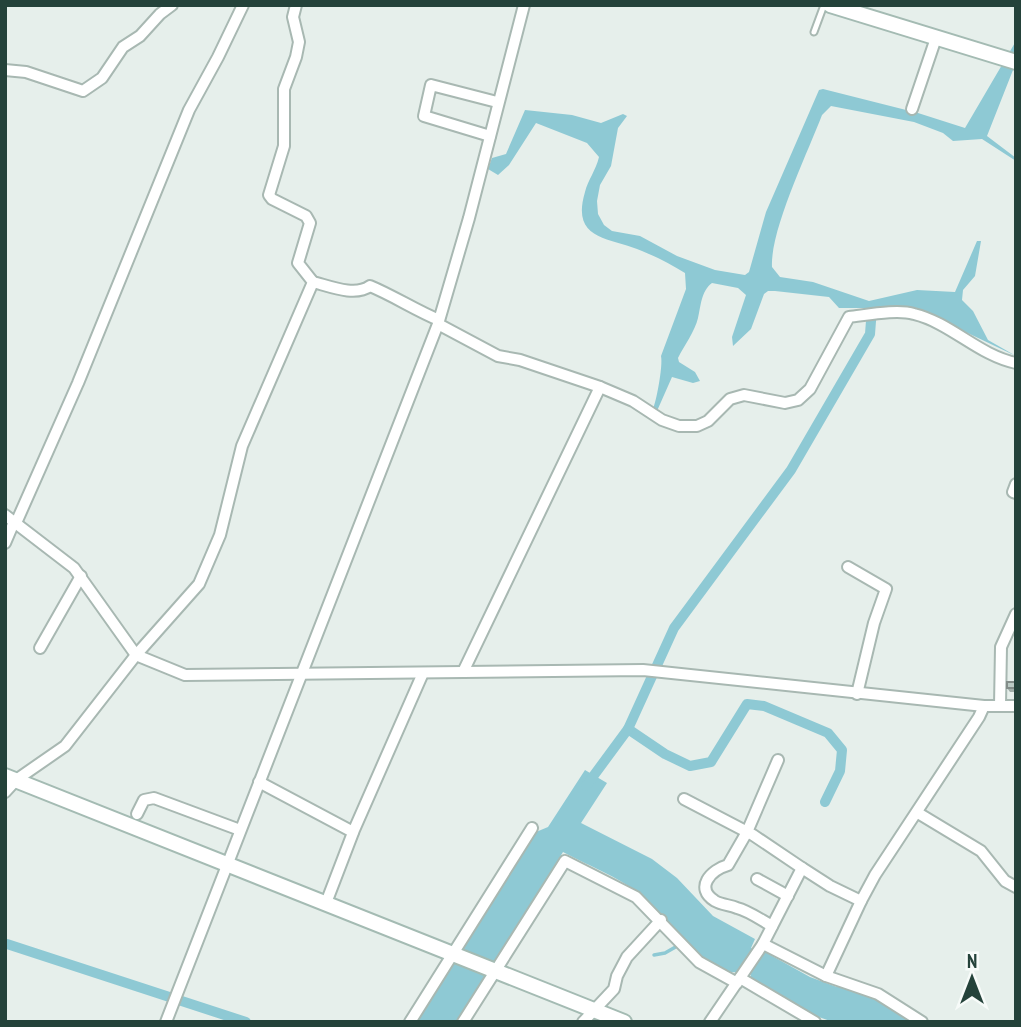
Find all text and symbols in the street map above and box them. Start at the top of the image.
north arrow [937,943,1007,1013]
text: N [967,949,977,973]

